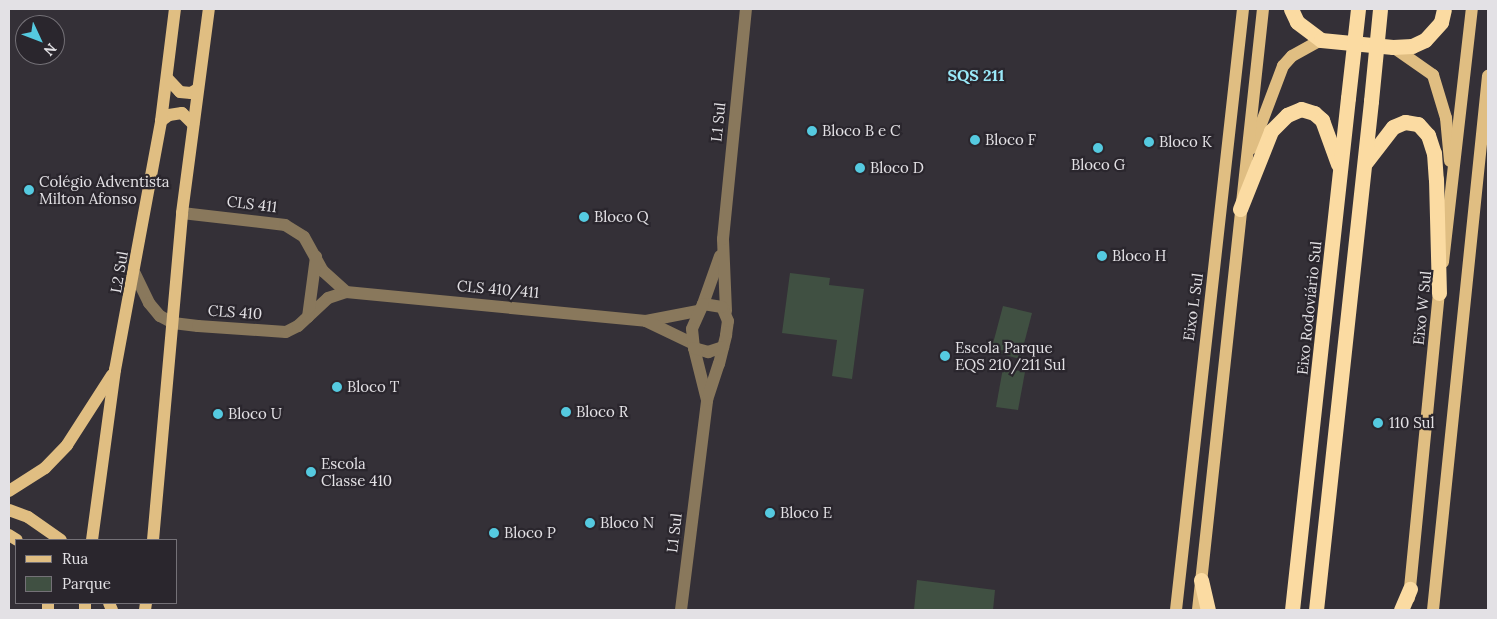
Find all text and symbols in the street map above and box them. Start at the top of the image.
north arrow [15,15,65,65]
text: N [40,39,61,60]
district label: SQS 211 [947,65,1005,85]
street label: L1 Sul [707,101,729,143]
place label: Bloco B e C [822,122,901,140]
marker: Bloco B e C [806,125,818,137]
place label: Bloco F [985,131,1036,149]
place label: Bloco K [1159,133,1212,151]
marker: Bloco F [969,134,981,146]
marker: Bloco K [1143,136,1155,148]
marker: Bloco G [1092,142,1104,154]
place label: Bloco G [1071,156,1125,174]
place label: Bloco D [870,159,924,177]
marker: Bloco D [854,162,866,174]
place label: Colégio Adventista Milton Afonso [39,172,169,207]
marker: Colégio Adventista Milton Afonso [23,184,35,196]
street label: CLS 411 [226,192,278,216]
place label: Bloco Q [594,208,649,226]
marker: Bloco Q [578,211,590,223]
street label: Eixo Rodoviário Sul [1293,240,1325,376]
place label: Bloco H [1112,247,1166,265]
street label: L2 Sul [106,250,132,294]
marker: Bloco H [1096,250,1108,262]
street label: Eixo W Sul [1409,270,1435,346]
street label: Eixo L Sul [1179,272,1207,342]
street label: CLS 410/411 [456,276,540,302]
street label: CLS 410 [207,301,263,323]
place label: Escola Parque EQS 210/211 Sul [955,338,1066,373]
marker: Escola Parque EQS 210/211 Sul [939,350,951,362]
place label: Bloco T [347,378,399,396]
marker: Bloco T [331,381,343,393]
place label: Bloco R [576,403,628,421]
place label: Bloco U [228,405,282,423]
marker: Bloco R [560,406,572,418]
marker: Bloco U [212,408,224,420]
place label: 110 Sul [1389,414,1435,432]
marker: 110 Sul [1371,416,1385,430]
place label: Escola Classe 410 [321,454,392,489]
marker: Escola Classe 410 [305,466,317,478]
place label: Bloco E [780,504,832,522]
marker: Bloco E [764,507,776,519]
street label: L1 Sul [663,512,685,554]
place label: Bloco N [600,514,654,532]
marker: Bloco N [584,517,596,529]
place label: Bloco P [504,524,556,542]
marker: Bloco P [488,527,500,539]
legend [15,539,178,604]
text: Rua [62,549,88,568]
text: Parque [62,574,111,593]

